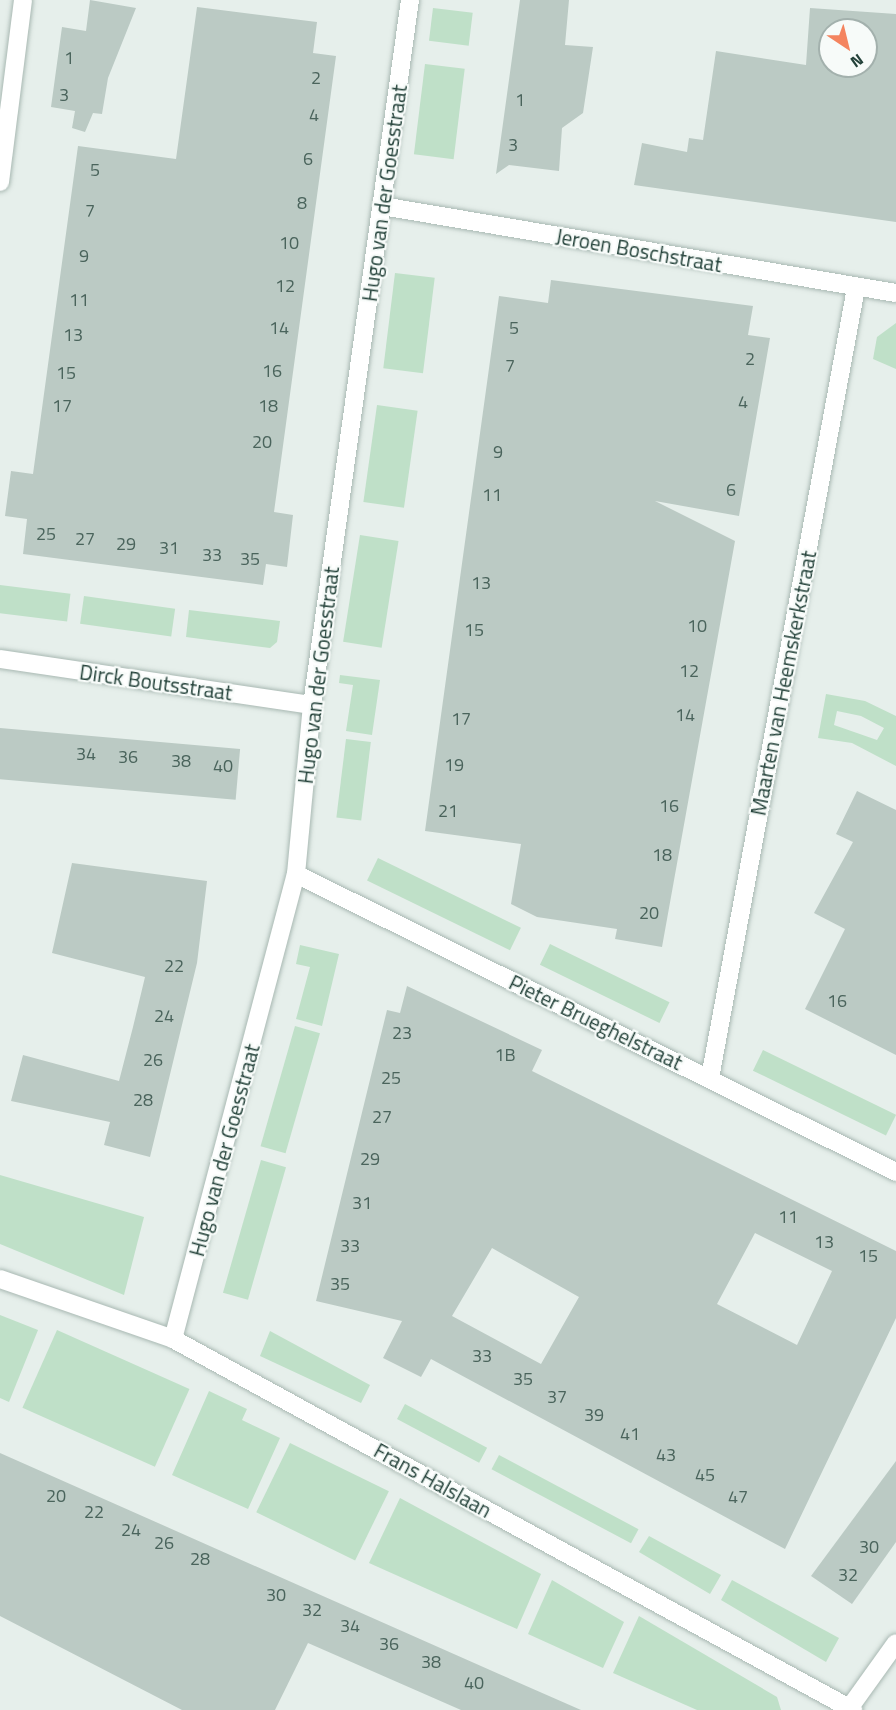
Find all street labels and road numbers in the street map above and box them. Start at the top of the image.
street label: Hugo van der Goesstraat [356,83,412,303]
street label: Jeroen Boschstraat [554,223,724,277]
street label: Maarten van Heemskerkstraat [745,548,821,818]
street label: Hugo van der Goesstraat [292,565,344,785]
street label: Dirck Boutsstraat [78,659,234,705]
street label: Pieter Brueghelstraat [505,969,687,1075]
street label: Hugo van der Goesstraat [183,1041,265,1259]
street label: Frans Halslaan [370,1437,496,1523]

